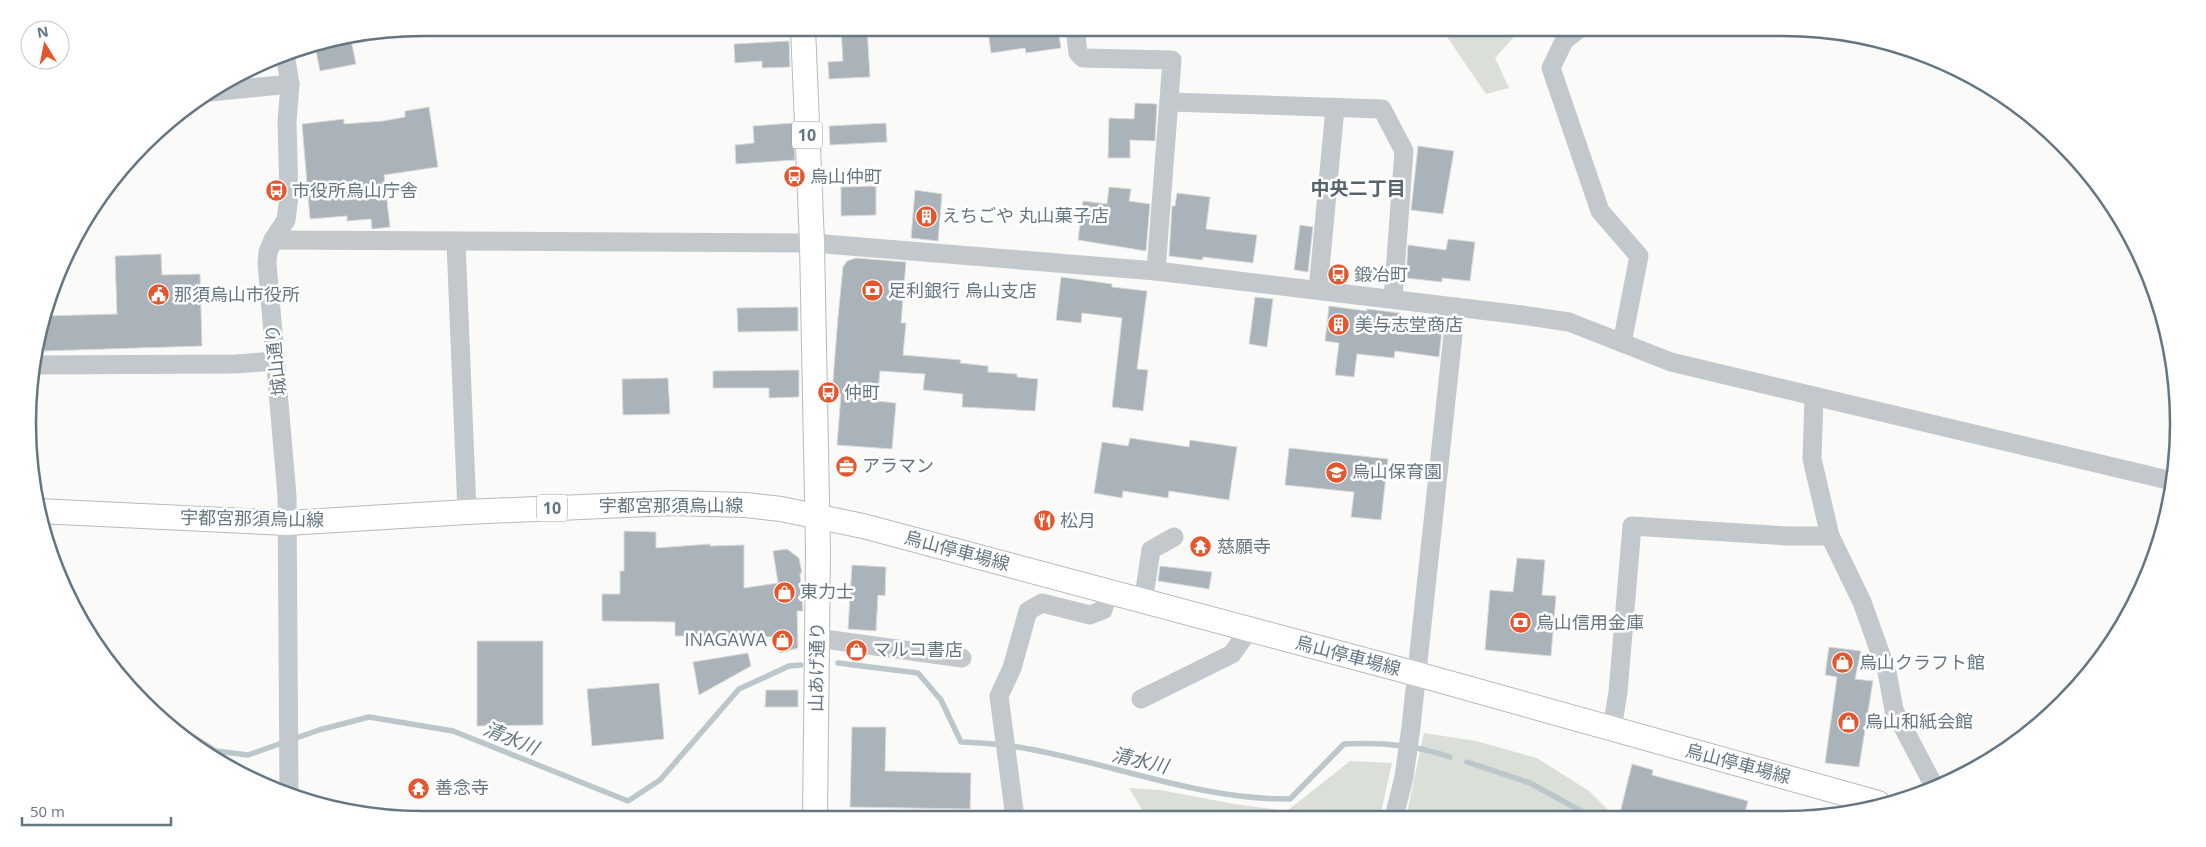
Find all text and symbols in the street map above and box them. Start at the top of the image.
north arrow [20,20,70,70]
text: N [35,21,50,42]
road number: 10 [792,122,822,148]
place label: 烏山仲町 [810,164,882,188]
bus stop icon: 烏山仲町 [782,165,806,189]
district label: 中央二丁目 [1310,175,1406,201]
place label: 市役所烏山庁舎 [292,178,418,202]
bus stop icon: 市役所烏山庁舎 [264,179,288,203]
place label: えちごや 丸山菓子店 [942,203,1109,227]
building icon: えちごや 丸山菓子店 [914,204,938,228]
place label: 鍛冶町 [1354,262,1408,286]
bus stop icon: 鍛冶町 [1326,263,1350,287]
place label: 足利銀行 烏山支店 [888,278,1037,302]
bank icon: 足利銀行 烏山支店 [860,279,884,303]
place label: 那須烏山市役所 [174,282,300,306]
public building icon: 那須烏山市役所 [146,283,170,307]
place label: 美与志堂商店 [1355,312,1463,336]
building icon: 美与志堂商店 [1327,313,1351,337]
street label: 城山通り [259,323,291,397]
place label: 仲町 [844,380,880,404]
bus stop icon: 仲町 [816,381,840,405]
place label: アラマン [862,453,934,477]
office icon: アラマン [834,454,858,478]
place label: 烏山保育園 [1352,459,1442,483]
school or university icon: 烏山保育園 [1324,460,1348,484]
street label: 宇都宮那須烏山線 [599,493,743,517]
road number: 10 [537,494,567,522]
street label: 宇都宮那須烏山線 [180,505,324,531]
place label: 松月 [1060,508,1096,532]
restaurant icon: 松月 [1032,509,1056,533]
street label: 烏山停車場線 [902,524,1013,576]
place label: 慈願寺 [1217,534,1271,558]
temple icon: 慈願寺 [1189,535,1213,559]
place label: 東力士 [800,579,854,603]
shop icon: 東力士 [772,580,796,604]
place label: 烏山信用金庫 [1536,610,1644,634]
bank icon: 烏山信用金庫 [1508,611,1532,635]
street label: 山あげ通り [803,622,829,712]
place label: INAGAWA [685,627,768,651]
shop icon: INAGAWA [771,628,795,652]
street label: 烏山停車場線 [1293,629,1404,681]
place label: マルコ書店 [873,637,963,661]
shop icon: マルコ書店 [845,638,869,662]
place label: 烏山クラフト館 [1859,650,1985,674]
shop icon: 烏山クラフト館 [1831,651,1855,675]
place label: 烏山和紙会館 [1865,709,1973,733]
shop icon: 烏山和紙会館 [1837,710,1861,734]
water label: 清水川 [480,715,544,761]
street label: 烏山停車場線 [1683,737,1794,789]
water label: 清水川 [1109,741,1173,780]
place label: 善念寺 [435,775,489,799]
temple icon: 善念寺 [407,776,431,800]
scale bar [22,794,171,826]
text: 50 m [30,801,65,821]

